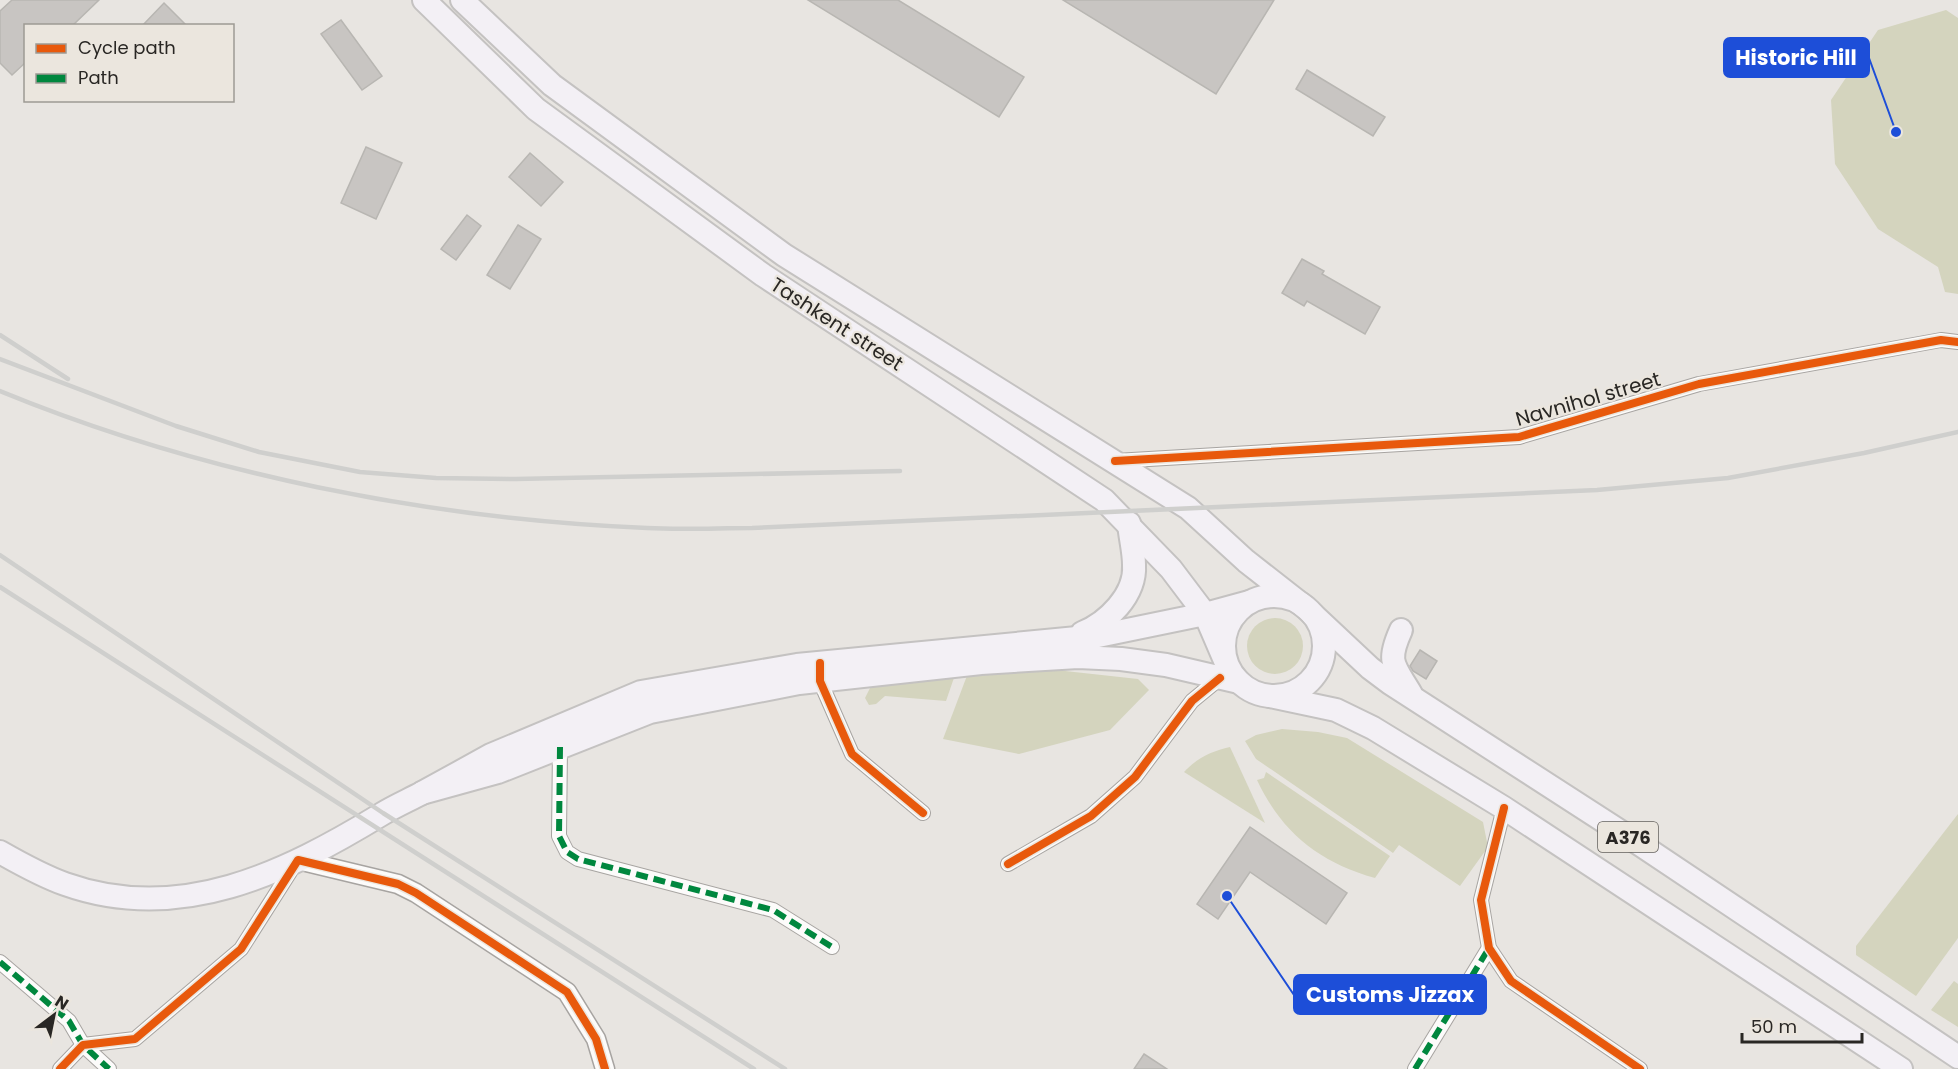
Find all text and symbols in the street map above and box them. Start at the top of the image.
legend [24,24,234,102]
text: Cycle path [78,35,176,60]
callout: Historic Hill [1724,38,1869,77]
text: Historic Hill [1735,43,1857,72]
text: Path [78,65,119,90]
street label: Tashkent street [765,271,909,377]
street label: Navnihol street [1512,365,1664,433]
road number: A376 [1598,822,1658,852]
callout: Customs Jizzax [1294,975,1486,1014]
text: Customs Jizzax [1306,980,1475,1009]
north arrow [24,985,84,1045]
text: N [50,990,73,1016]
scale bar [1742,1006,1862,1044]
text: 50 m [1751,1014,1797,1039]

